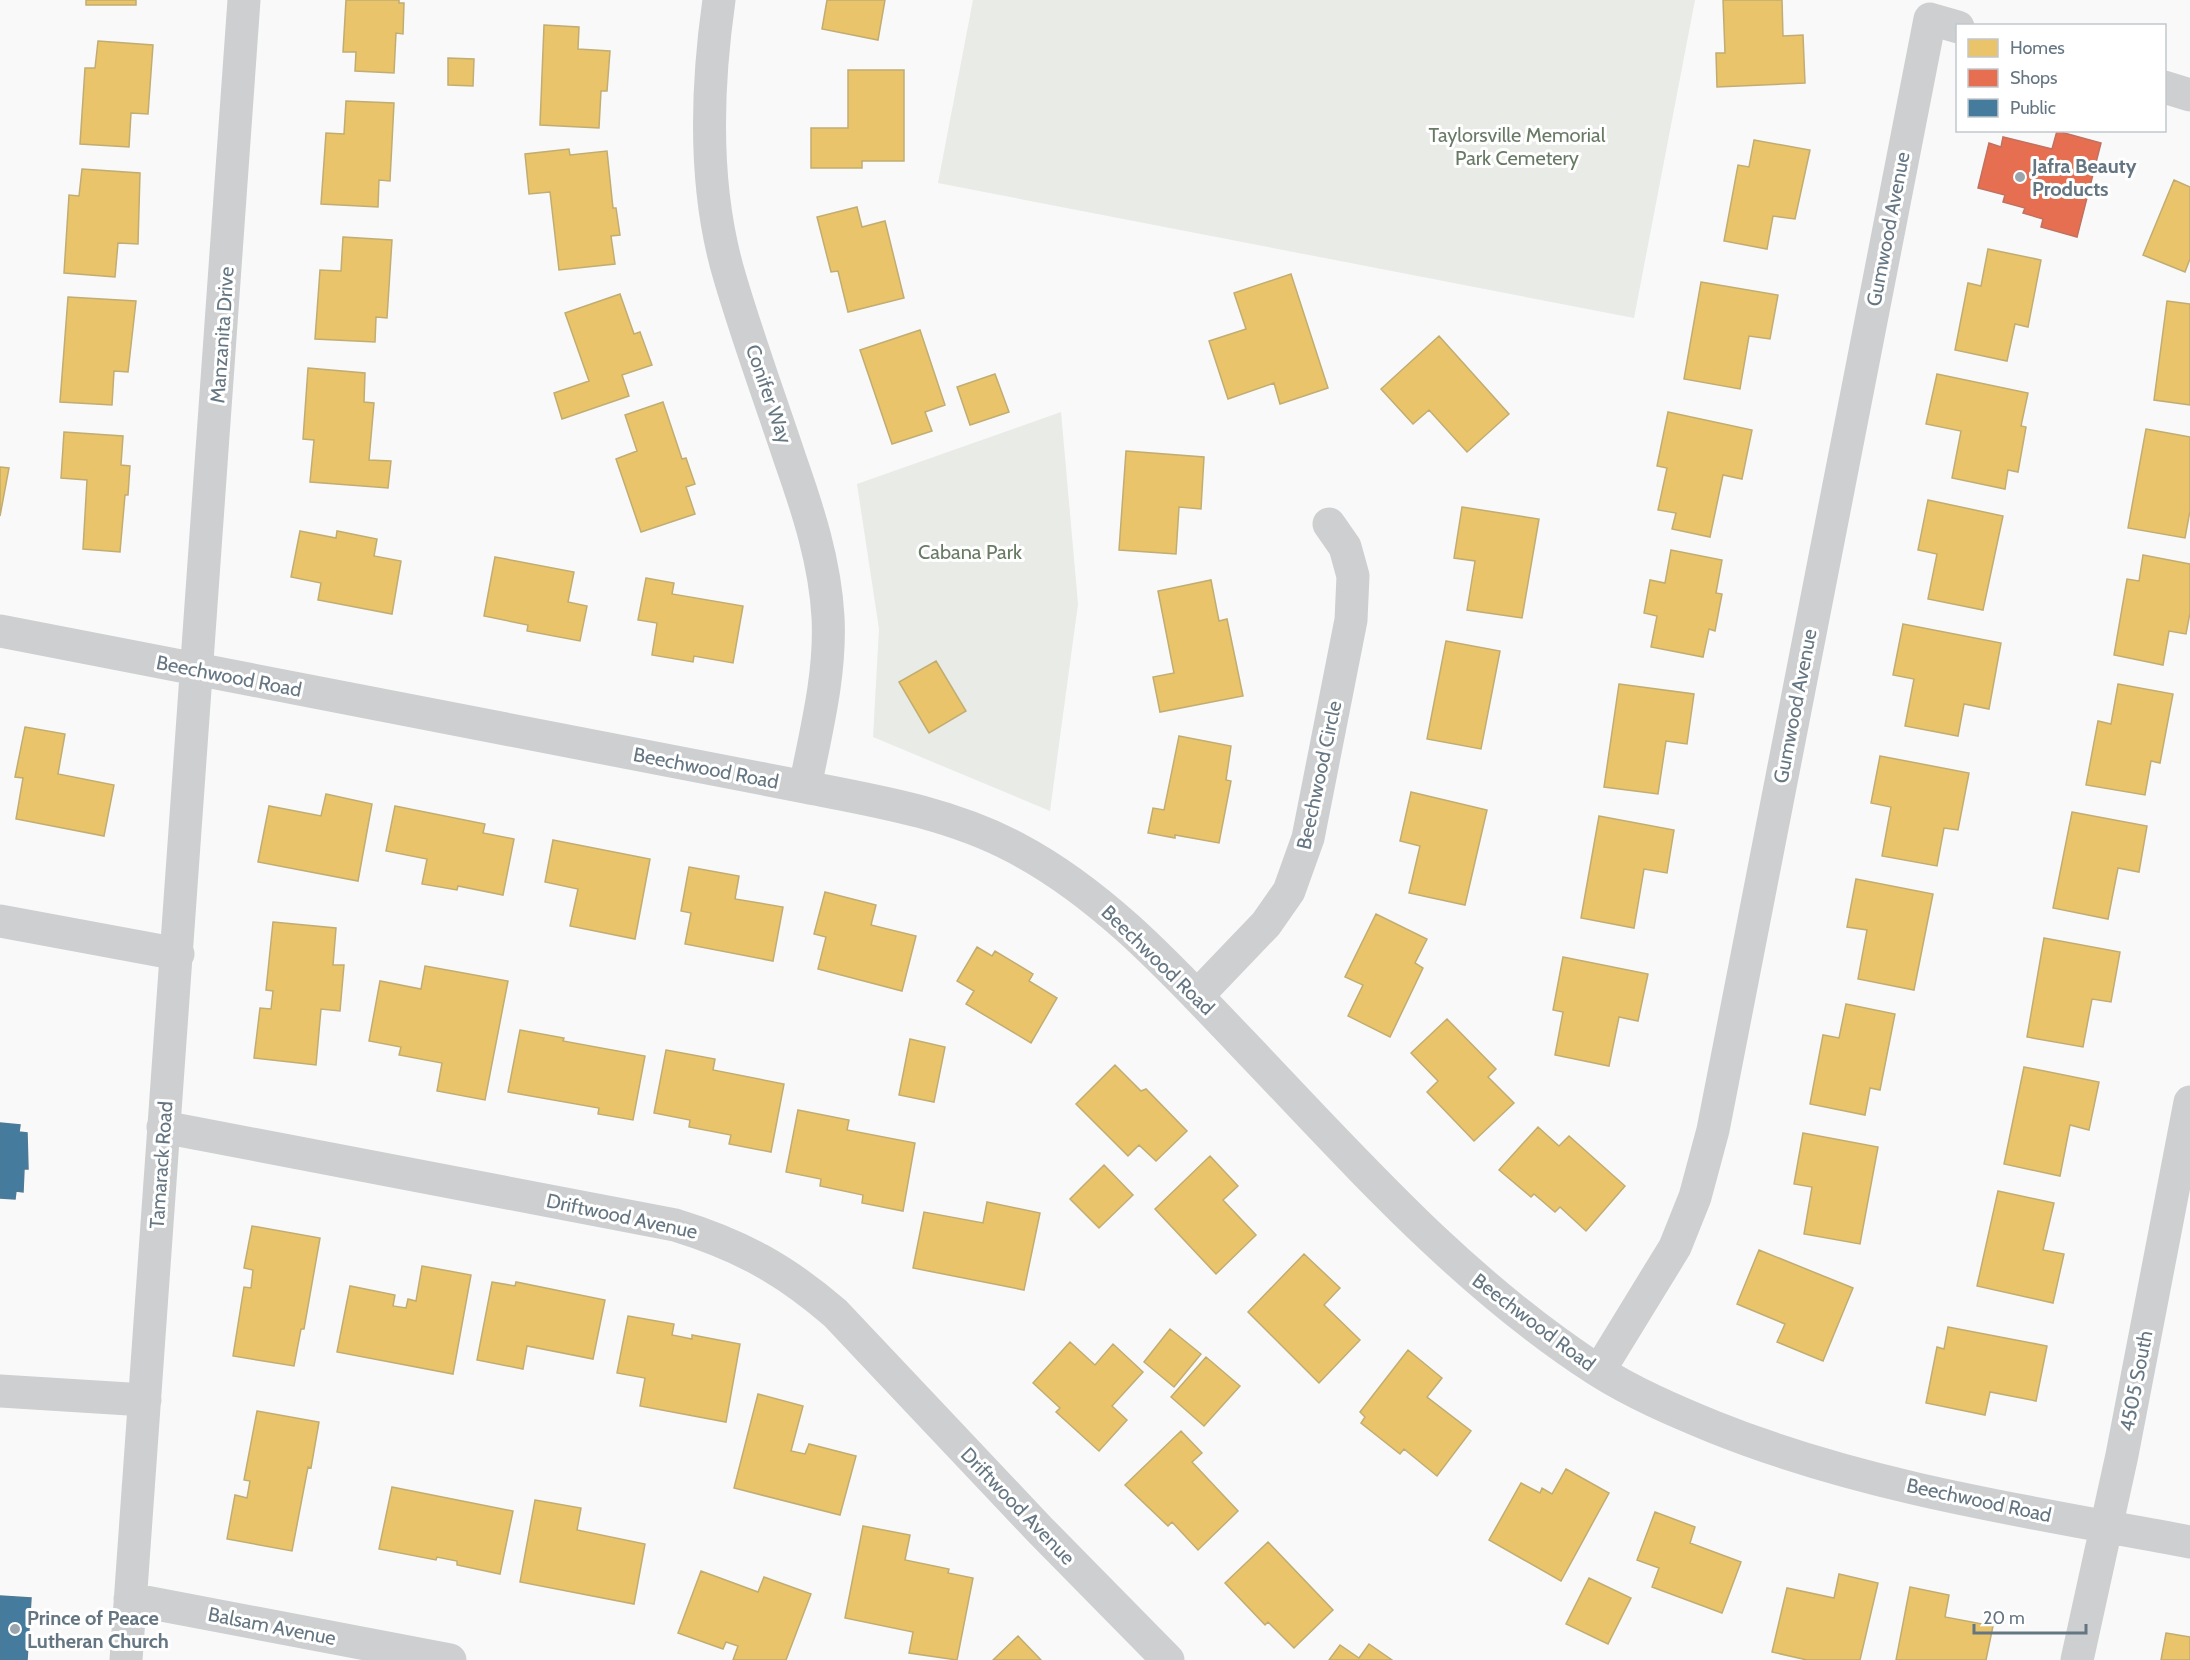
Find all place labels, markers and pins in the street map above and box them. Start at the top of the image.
place label: Jafra Beauty Products [2031,154,2137,201]
marker: Jafra Beauty Products [2013,170,2027,184]
place label: Prince of Peace Lutheran Church [27,1606,169,1653]
marker: Prince of Peace Lutheran Church [8,1622,22,1636]

